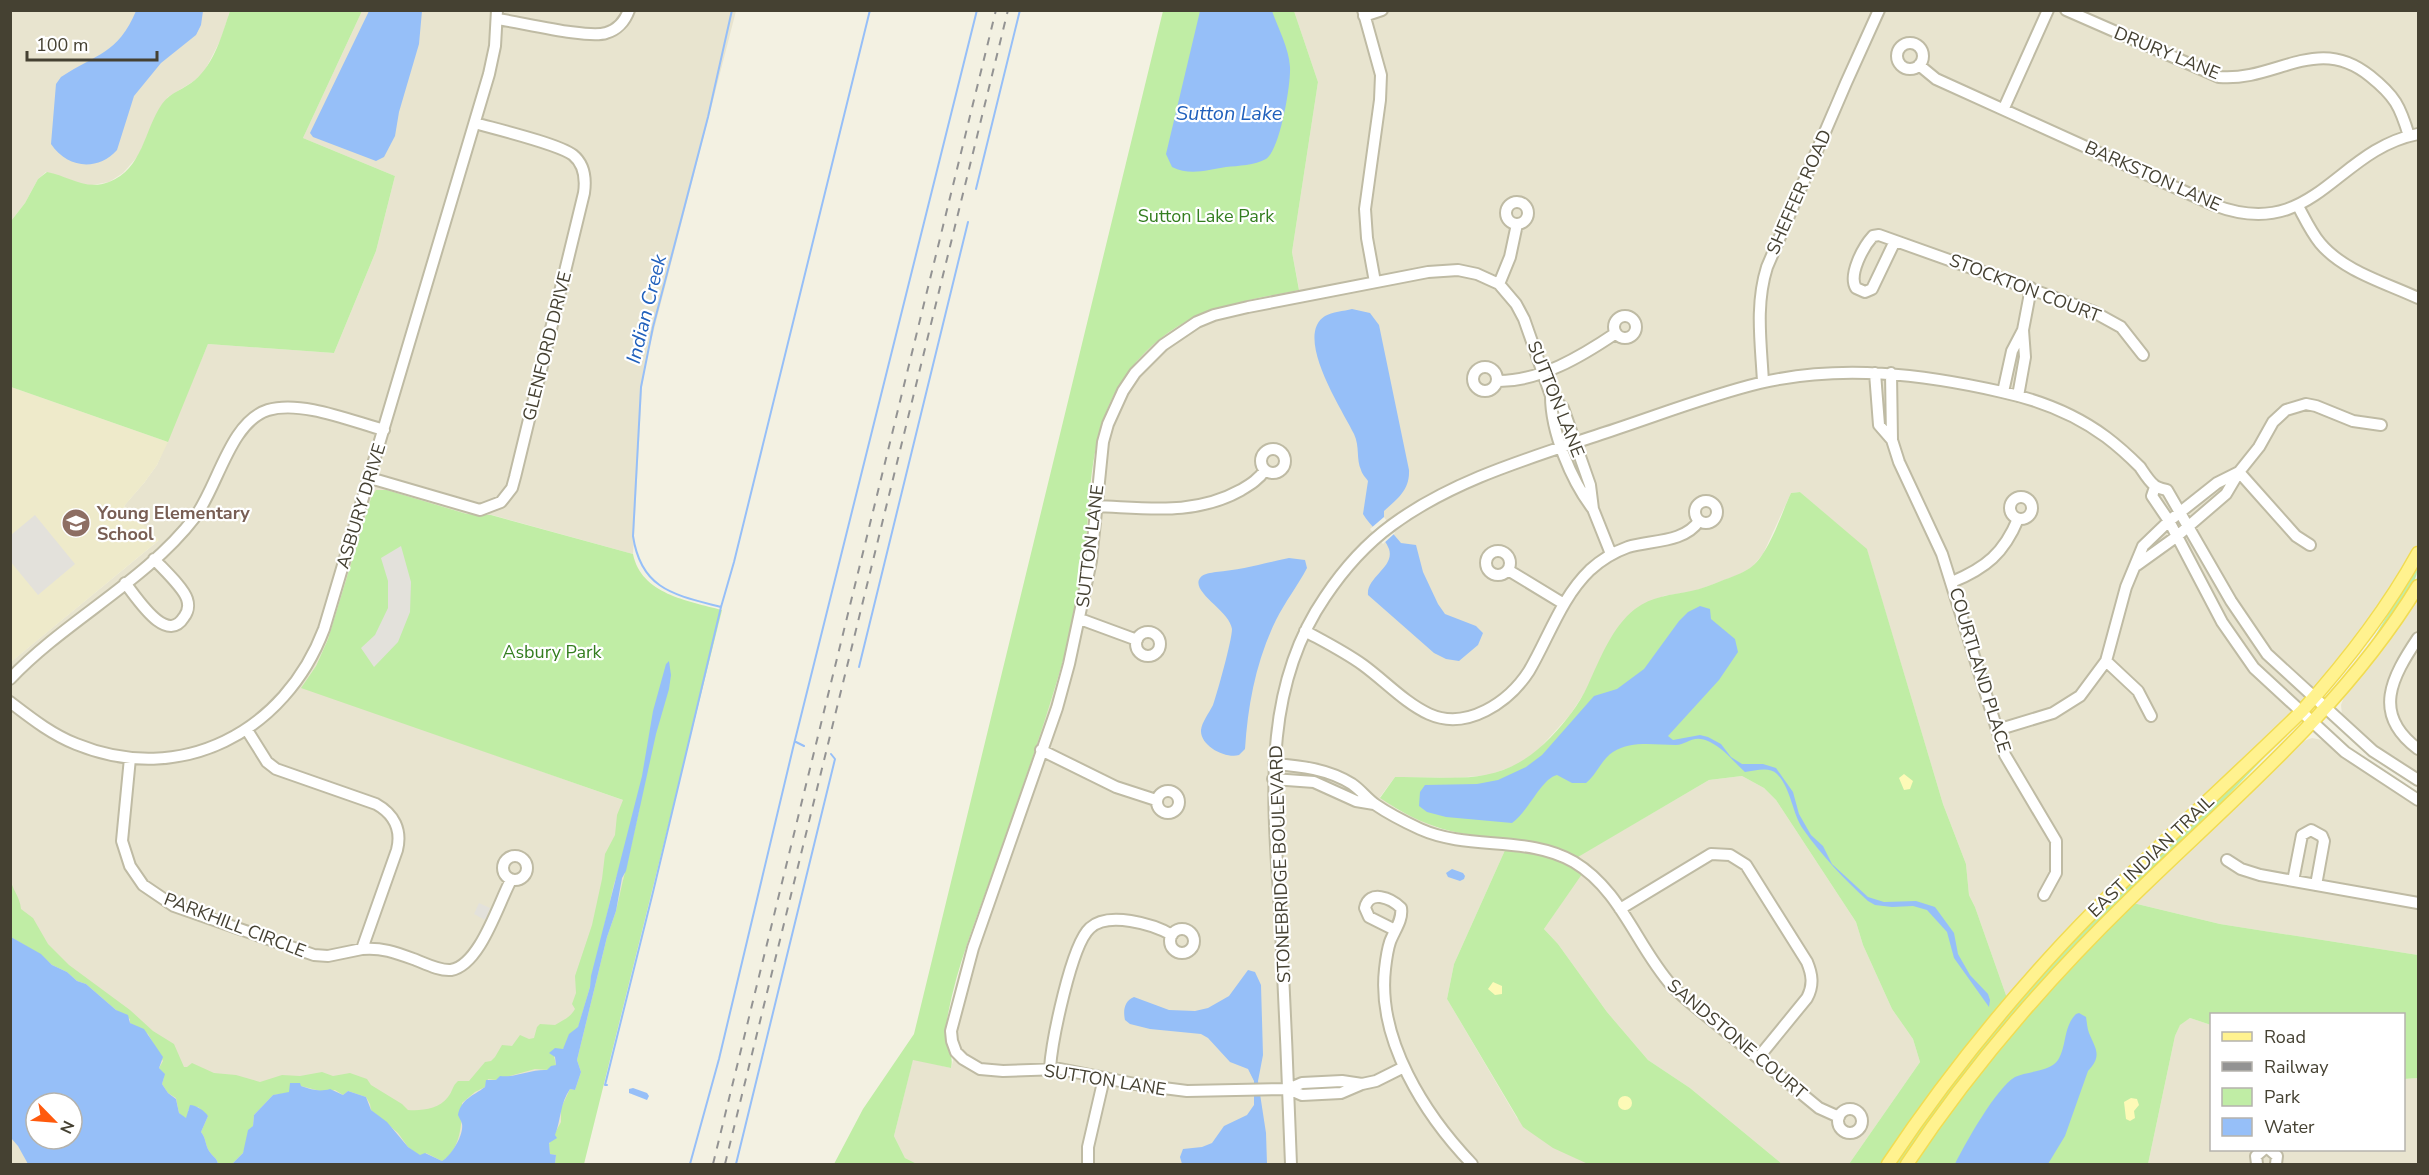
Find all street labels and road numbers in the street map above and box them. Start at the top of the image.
street label: DRURY LANE [2111,21,2223,85]
street label: SHEFFER ROAD [1761,126,1837,258]
street label: BARKSTON LANE [2081,135,2225,217]
street label: STOCKTON COURT [1946,248,2104,328]
street label: GLENFORD DRIVE [517,269,577,423]
street label: SUTTON LANE [1522,337,1590,461]
street label: ASBURY DRIVE [331,441,391,571]
street label: SUTTON LANE [1071,483,1109,609]
street label: COURTLAND PLACE [1943,585,2017,755]
street label: STONEBRIDGE BOULEVARD [1264,745,1296,983]
street label: EAST INDIAN TRAIL [2083,789,2219,923]
street label: PARKHILL CIRCLE [161,887,309,963]
street label: SANDSTONE COURT [1662,974,1812,1105]
street label: SUTTON LANE [1042,1058,1168,1102]

